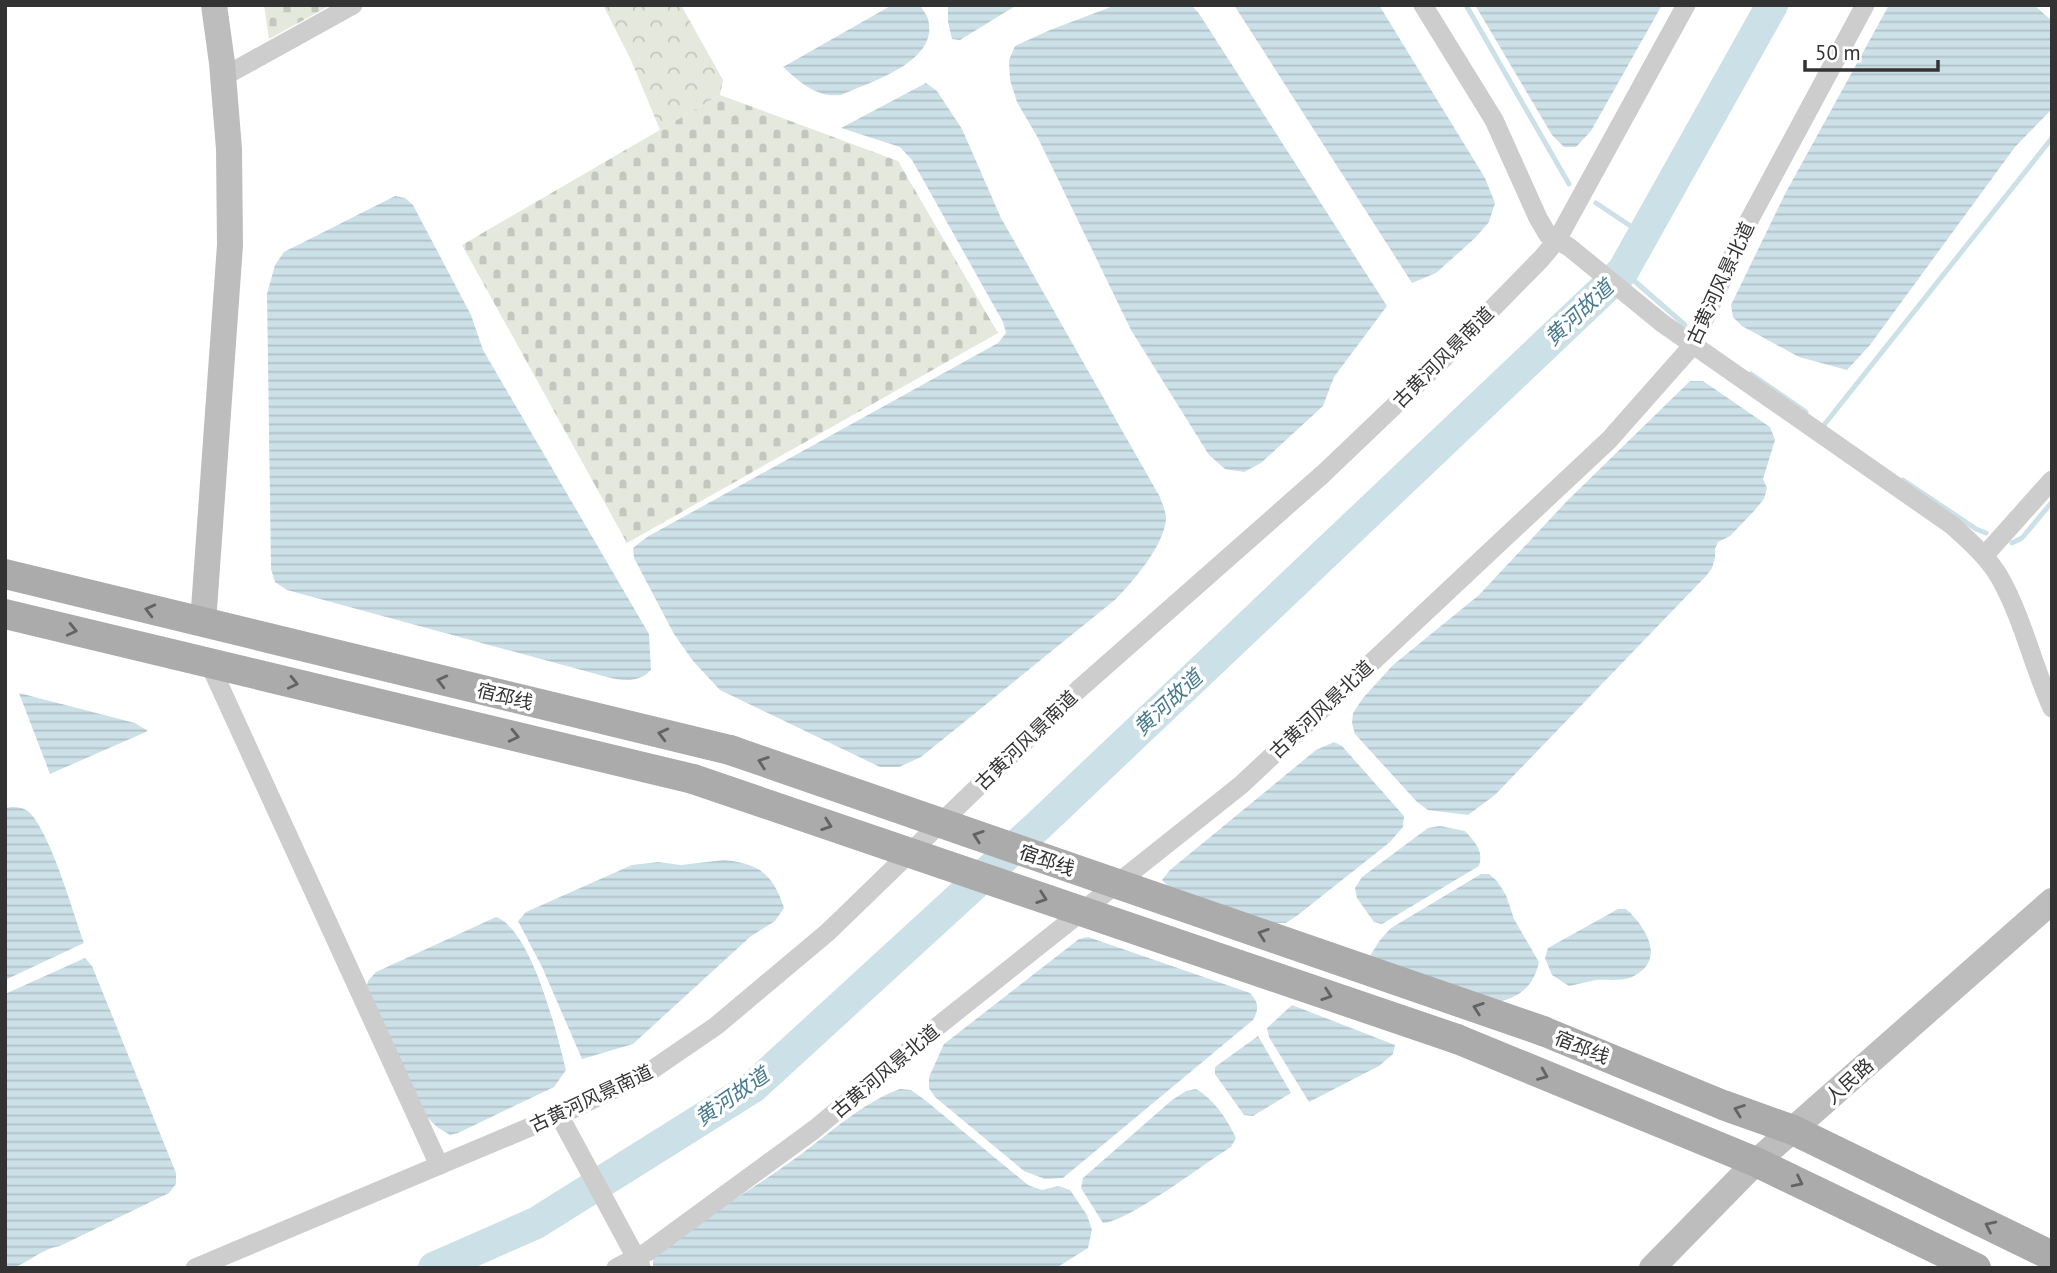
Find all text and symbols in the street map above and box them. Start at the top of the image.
scale bar [1805,28,1938,72]
text: 50 m [1815,39,1861,66]
street label: 古黄河风景北道 [1681,218,1759,348]
water label: 黄河故道 [1539,272,1621,351]
street label: 古黄河风景南道 [1387,301,1499,413]
one-way arrow [144,604,156,618]
one-way arrow [66,622,78,636]
street label: 古黄河风景北道 [1264,655,1378,763]
water label: 黄河故道 [1128,662,1210,741]
one-way arrow [287,675,299,689]
one-way arrow [436,675,448,689]
street label: 宿邳线 [474,677,536,715]
street label: 古黄河风景南道 [970,685,1082,795]
one-way arrow [508,728,520,742]
one-way arrow [658,728,670,742]
one-way arrow [758,756,770,770]
one-way arrow [820,817,832,831]
one-way arrow [973,830,985,844]
street label: 宿邳线 [1016,839,1078,881]
one-way arrow [1035,890,1048,904]
one-way arrow [1257,928,1270,942]
one-way arrow [1320,987,1333,1001]
one-way arrow [1472,1002,1485,1016]
street label: 古黄河风景北道 [826,1019,944,1123]
street label: 宿邳线 [1551,1025,1613,1069]
street label: 人民路 [1820,1053,1878,1109]
street label: 古黄河风景南道 [526,1059,656,1137]
water label: 黄河故道 [690,1060,776,1132]
one-way arrow [1536,1066,1548,1080]
one-way arrow [1734,1105,1746,1119]
one-way arrow [1791,1174,1803,1188]
one-way arrow [1985,1220,1997,1234]

